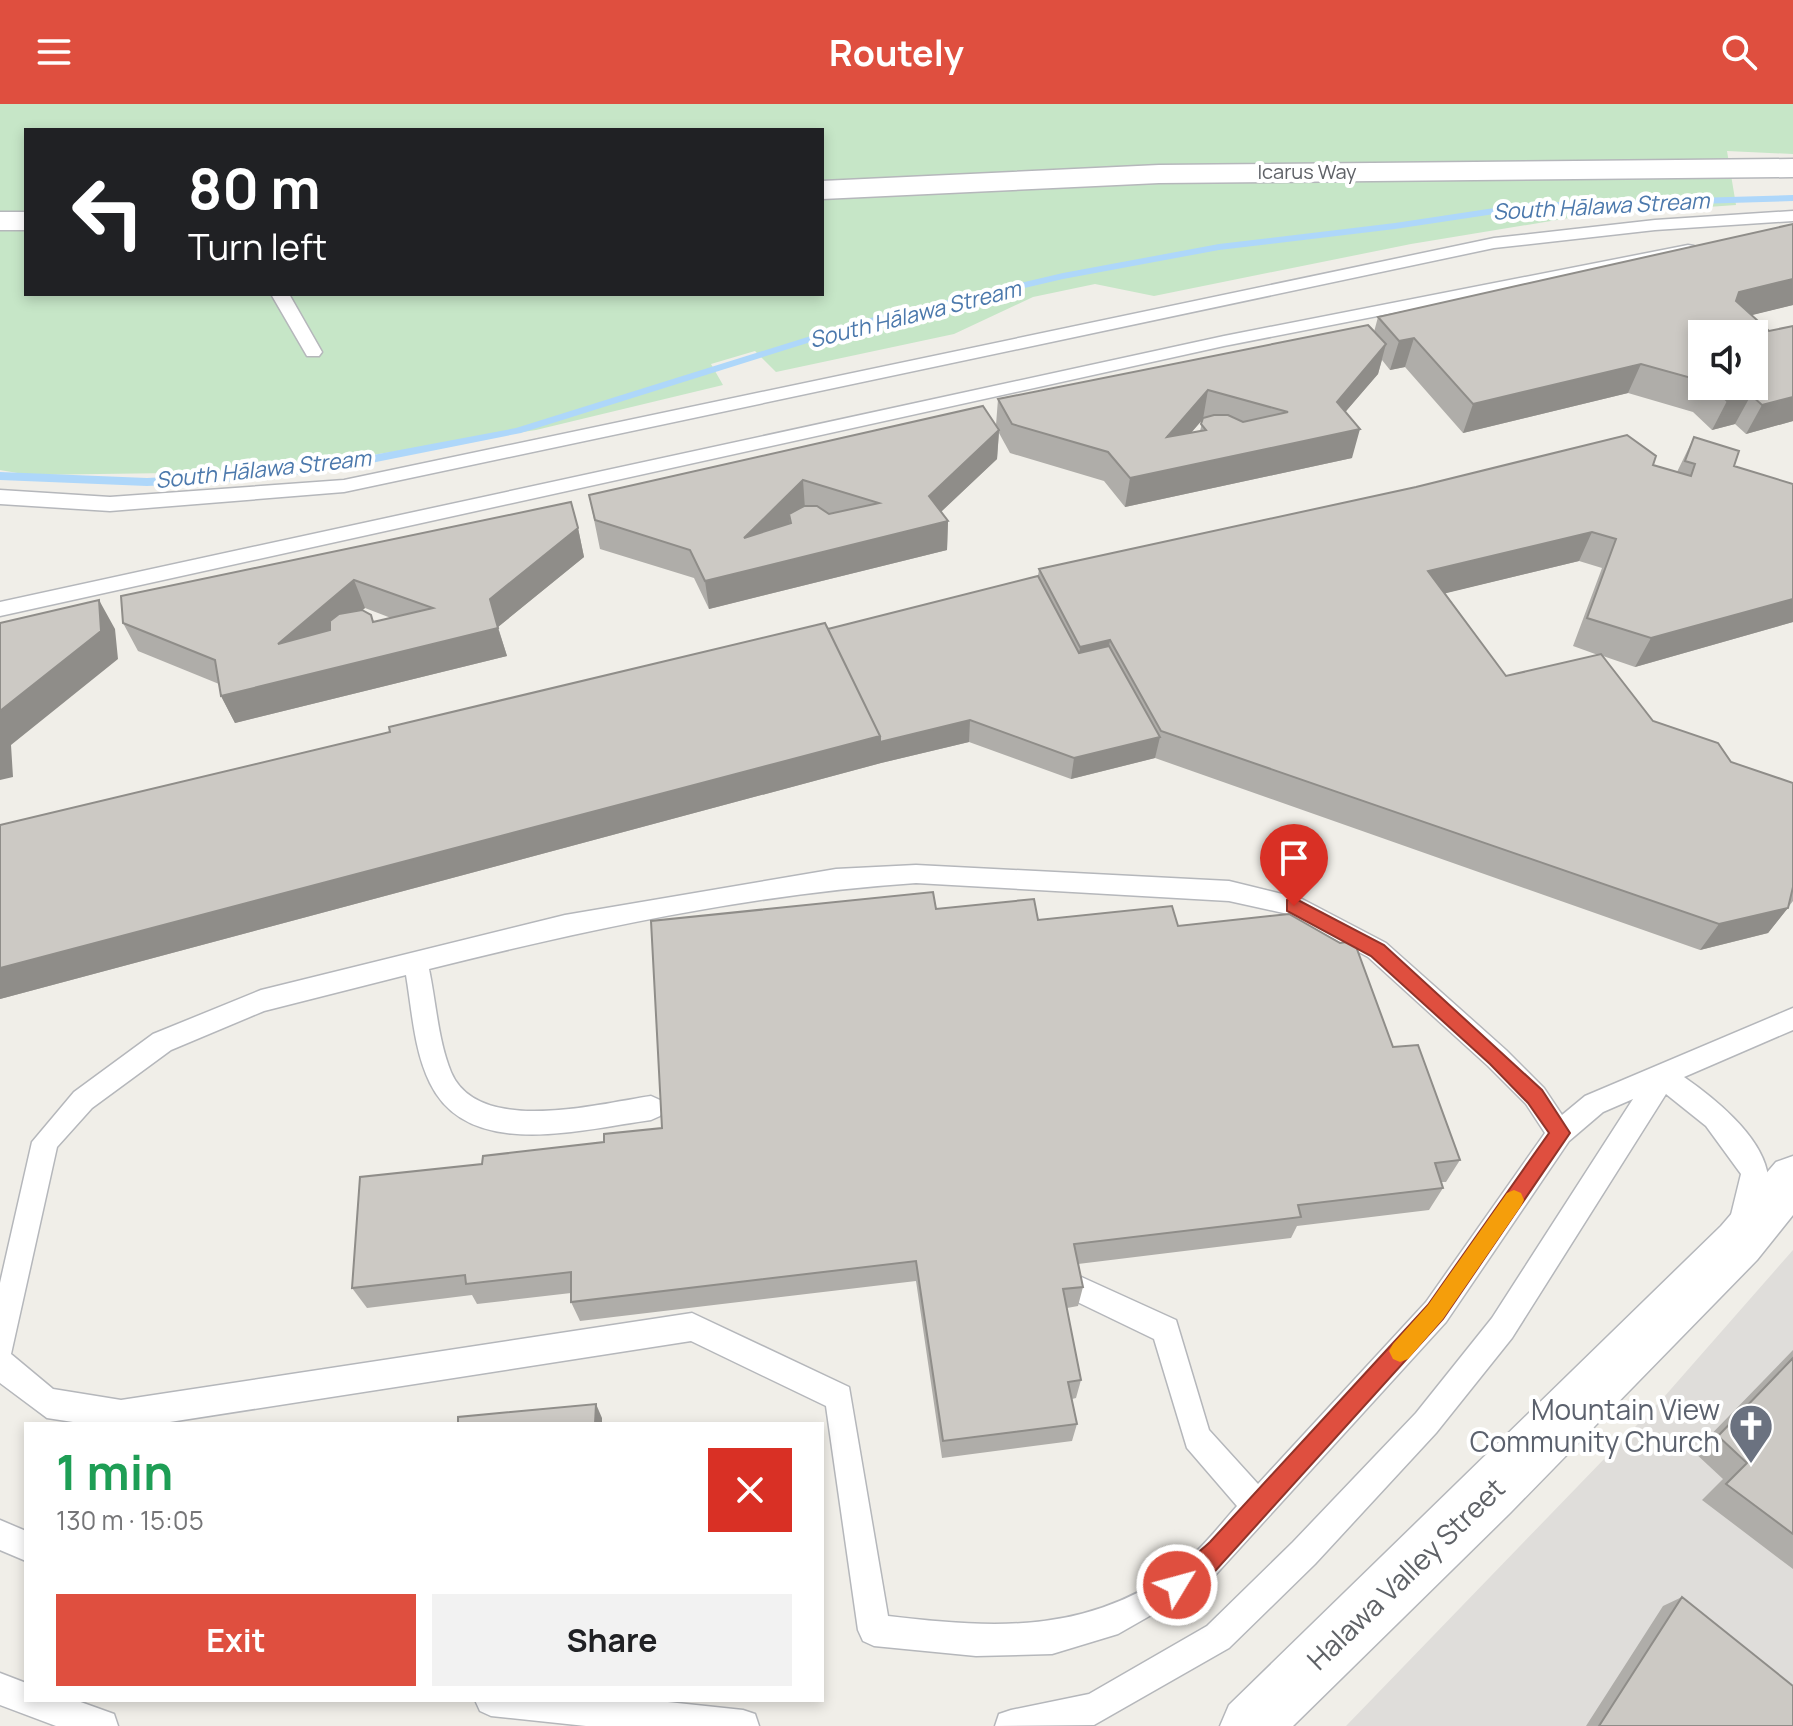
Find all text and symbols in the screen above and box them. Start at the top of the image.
text: Routely [829,28,964,77]
icon: menu [32,30,76,74]
icon: search [1717,30,1761,74]
text: 80 m [188,149,321,226]
street label: Icarus Way [1257,158,1357,185]
icon: left [56,160,160,264]
water label: South Hālawa Stream [1492,185,1711,227]
text: Turn left [188,222,327,271]
water label: South Hālawa Stream [806,273,1025,355]
map controls [1688,320,1768,400]
button: sound [1688,320,1768,400]
water label: South Hālawa Stream [154,443,374,495]
pin [1260,824,1328,906]
icon: arrive [1272,836,1316,880]
place label: Mountain View Community Church [1470,1390,1720,1460]
church icon: Mountain View Community Church [1727,1402,1775,1465]
text: 1 min [56,1439,173,1504]
button: close [708,1448,792,1532]
street label: Halawa Valley Street [1298,1469,1512,1678]
text: 130 m · 15:05 [56,1502,204,1538]
position arrow [1135,1543,1219,1627]
button: Exit [56,1594,416,1686]
button: Share [432,1594,792,1686]

